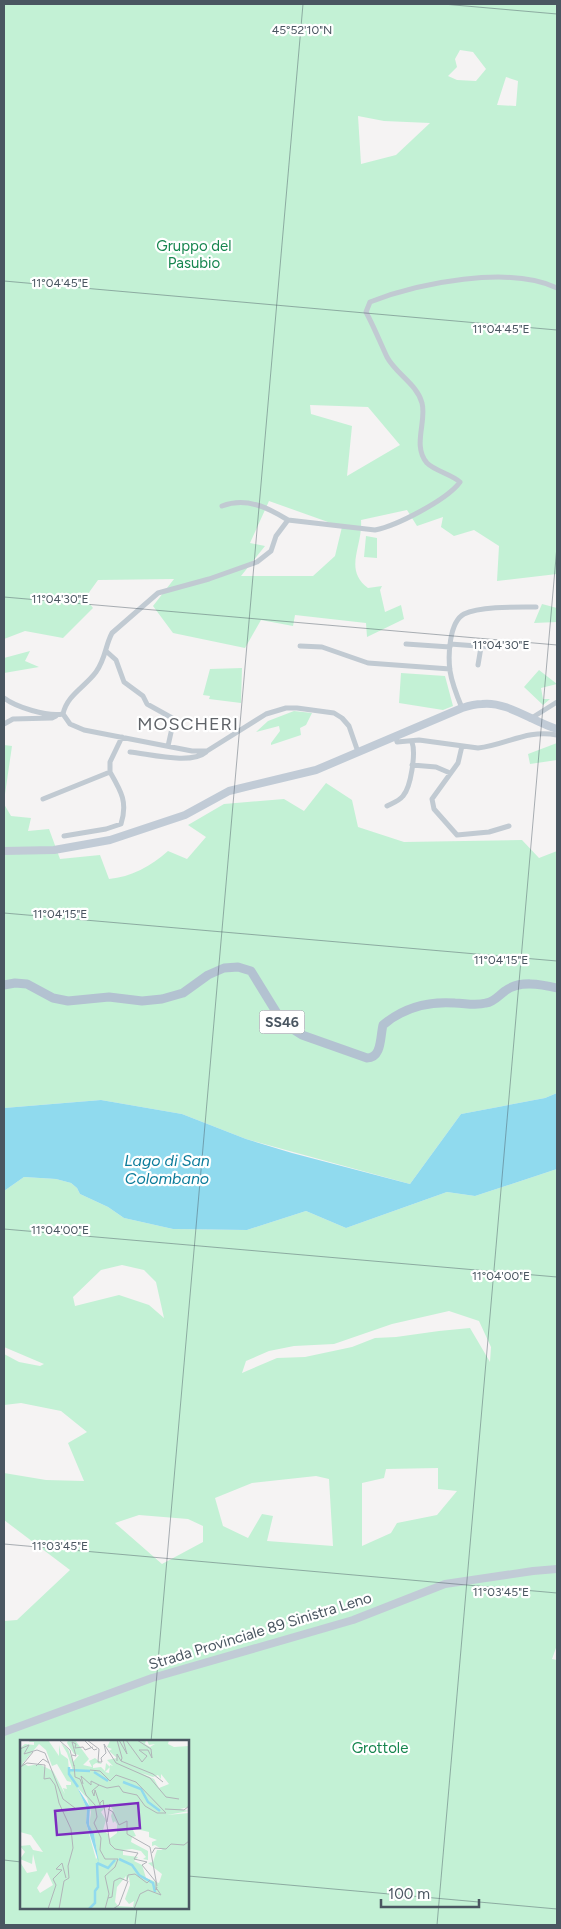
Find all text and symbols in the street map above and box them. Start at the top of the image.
text: 45°52'10"N [272,23,332,37]
park label: Gruppo del Pasubio [156,237,232,272]
text: 11°04'45"E [31,276,89,290]
text: 11°04'45"E [472,322,530,336]
text: 11°04'30"E [31,592,89,606]
text: 11°04'30"E [472,638,530,652]
district label: MOSCHERI [137,713,239,735]
text: 11°04'15"E [33,907,87,921]
text: 11°04'15"E [474,953,528,967]
road number: SS46 [260,1010,304,1034]
water label: Lago di San Colombano [124,1151,210,1188]
text: 11°04'00"E [31,1223,89,1237]
text: 11°04'00"E [472,1269,530,1283]
text: 11°03'45"E [32,1539,88,1553]
text: 11°03'45"E [473,1585,529,1599]
street label: Strada Provinciale 89 Sinistra Leno [146,1588,374,1674]
park label: Grottole [352,1739,408,1757]
inset map [20,1740,189,1909]
scale bar [381,1876,478,1908]
text: 100 m [388,1885,430,1903]

